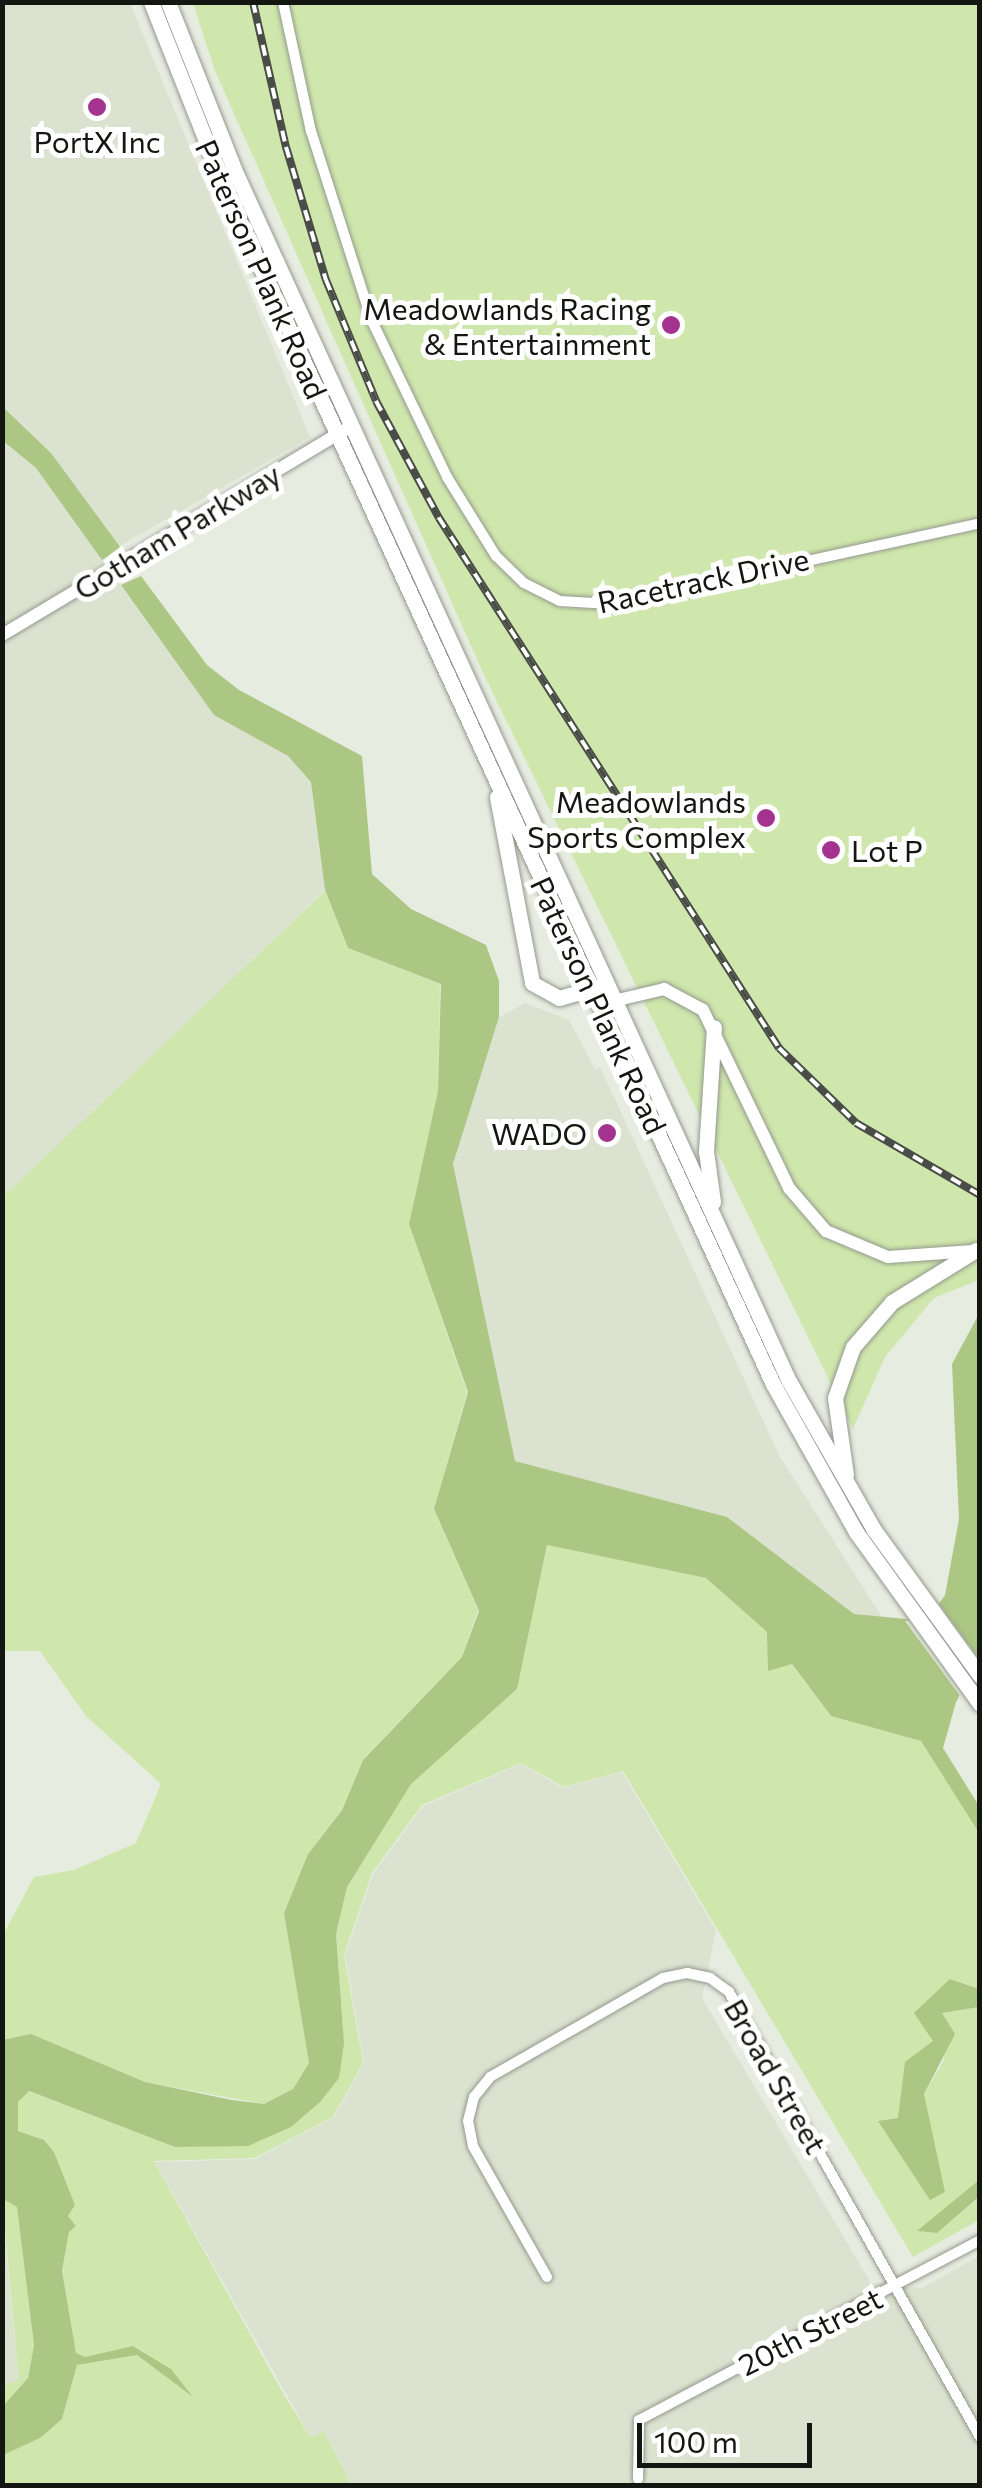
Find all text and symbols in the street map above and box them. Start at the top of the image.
marker: PortX Inc [86,96,108,118]
place label: PortX Inc [33,123,161,159]
street label: Paterson Plank Road [189,134,335,404]
place label: Meadowlands Racing & Entertainment [363,290,651,360]
marker: Meadowlands Racing & Entertainment [660,314,682,336]
street label: Gotham Parkway [67,455,287,607]
street label: Racetrack Drive [594,540,812,620]
place label: Meadowlands Sports Complex [527,783,746,854]
marker: Meadowlands Sports Complex [755,807,777,829]
place label: Lot P [851,832,923,868]
marker: Lot P [820,839,842,861]
street label: Paterson Plank Road [524,871,674,1139]
place label: WADO [491,1115,587,1151]
marker: WADO [596,1122,618,1144]
street label: Broad Street [717,1992,835,2160]
street label: 20th Street [732,2280,888,2382]
scale bar [642,2403,817,2465]
text: 100 m [654,2422,738,2459]

